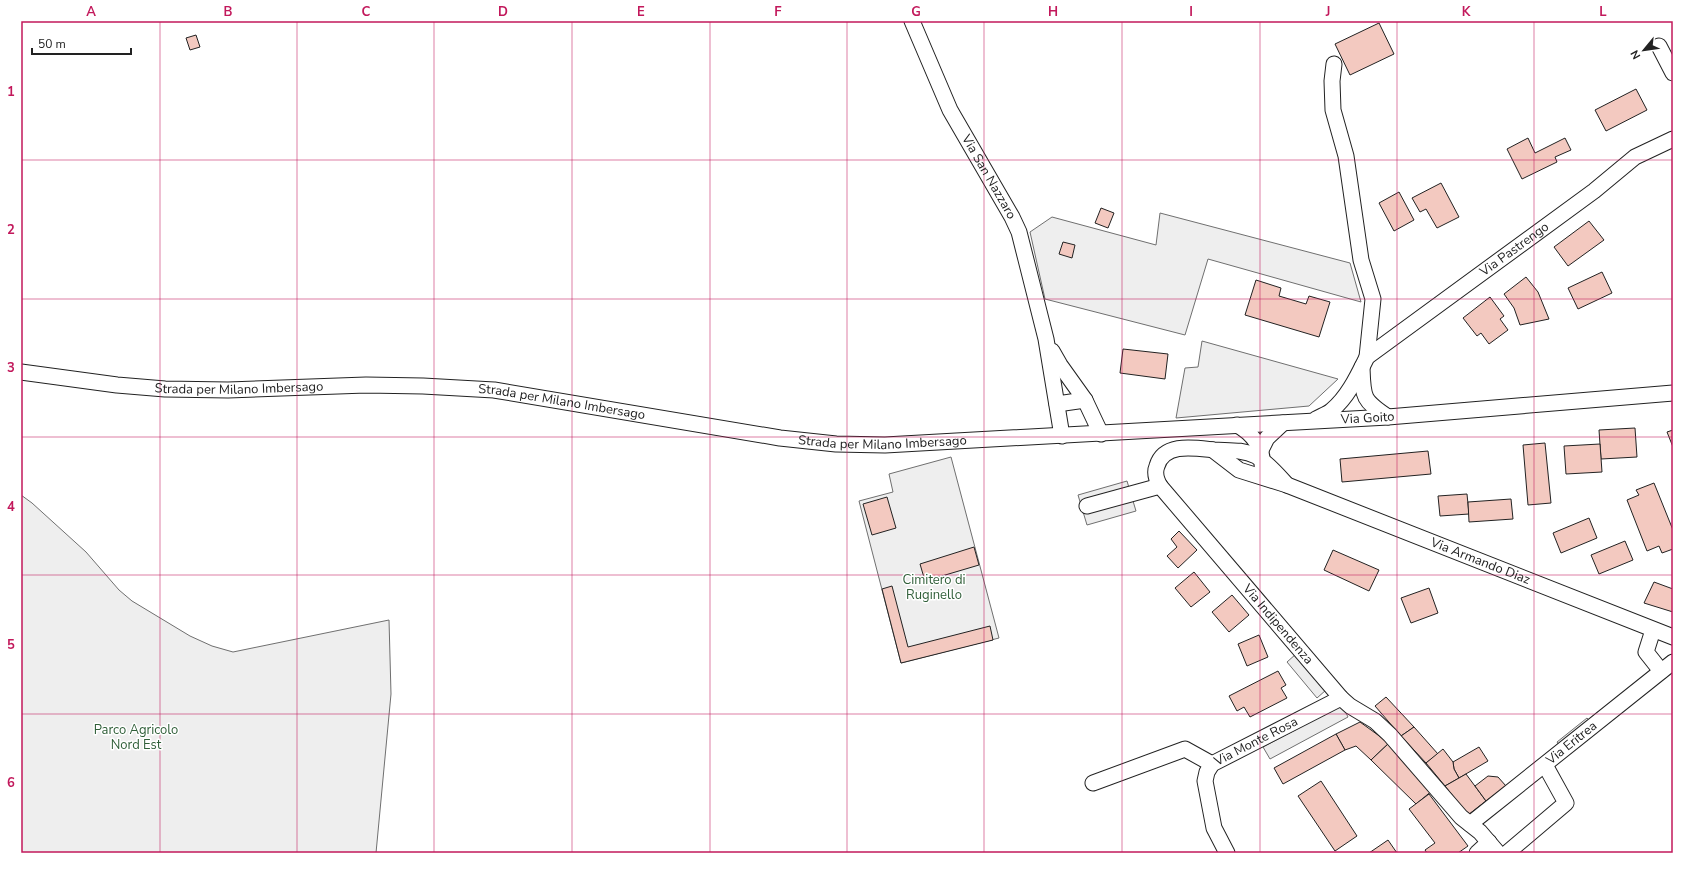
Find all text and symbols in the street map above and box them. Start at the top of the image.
text: A [86,3,96,21]
text: B [224,3,233,21]
text: C [362,3,371,21]
text: D [498,3,508,21]
text: E [637,3,645,21]
text: F [774,3,782,21]
text: G [911,3,921,21]
text: H [1048,3,1058,21]
text: I [1189,3,1193,21]
text: J [1325,3,1330,21]
text: K [1462,3,1471,21]
text: L [1599,3,1607,21]
scale bar [32,30,131,56]
north arrow [1624,30,1664,70]
text: 50 m [38,36,66,52]
text: N [1627,47,1644,62]
text: 1 [7,83,15,101]
street label: Via San Nazzaro [957,130,1020,222]
street label: Via Pastrengo [1475,218,1553,281]
text: 2 [7,221,15,239]
text: 3 [7,359,15,377]
street label: Strada per Milano Imbersago [154,378,324,399]
street label: Strada per Milano Imbersago [478,380,647,424]
street label: Via Goito [1339,407,1395,429]
street label: Strada per Milano Imbersago [797,431,967,454]
text: 4 [7,498,15,516]
street label: Via Armando Diaz [1427,533,1533,589]
park label: Cimitero di Ruginello [902,571,966,604]
street label: Via Indipendenza [1238,579,1317,668]
text: 5 [7,636,15,654]
street label: Via Monte Rosa [1210,713,1301,771]
street label: Via Eritrea [1542,717,1601,769]
park label: Parco Agricolo Nord Est [94,721,178,754]
text: 6 [7,774,15,792]

